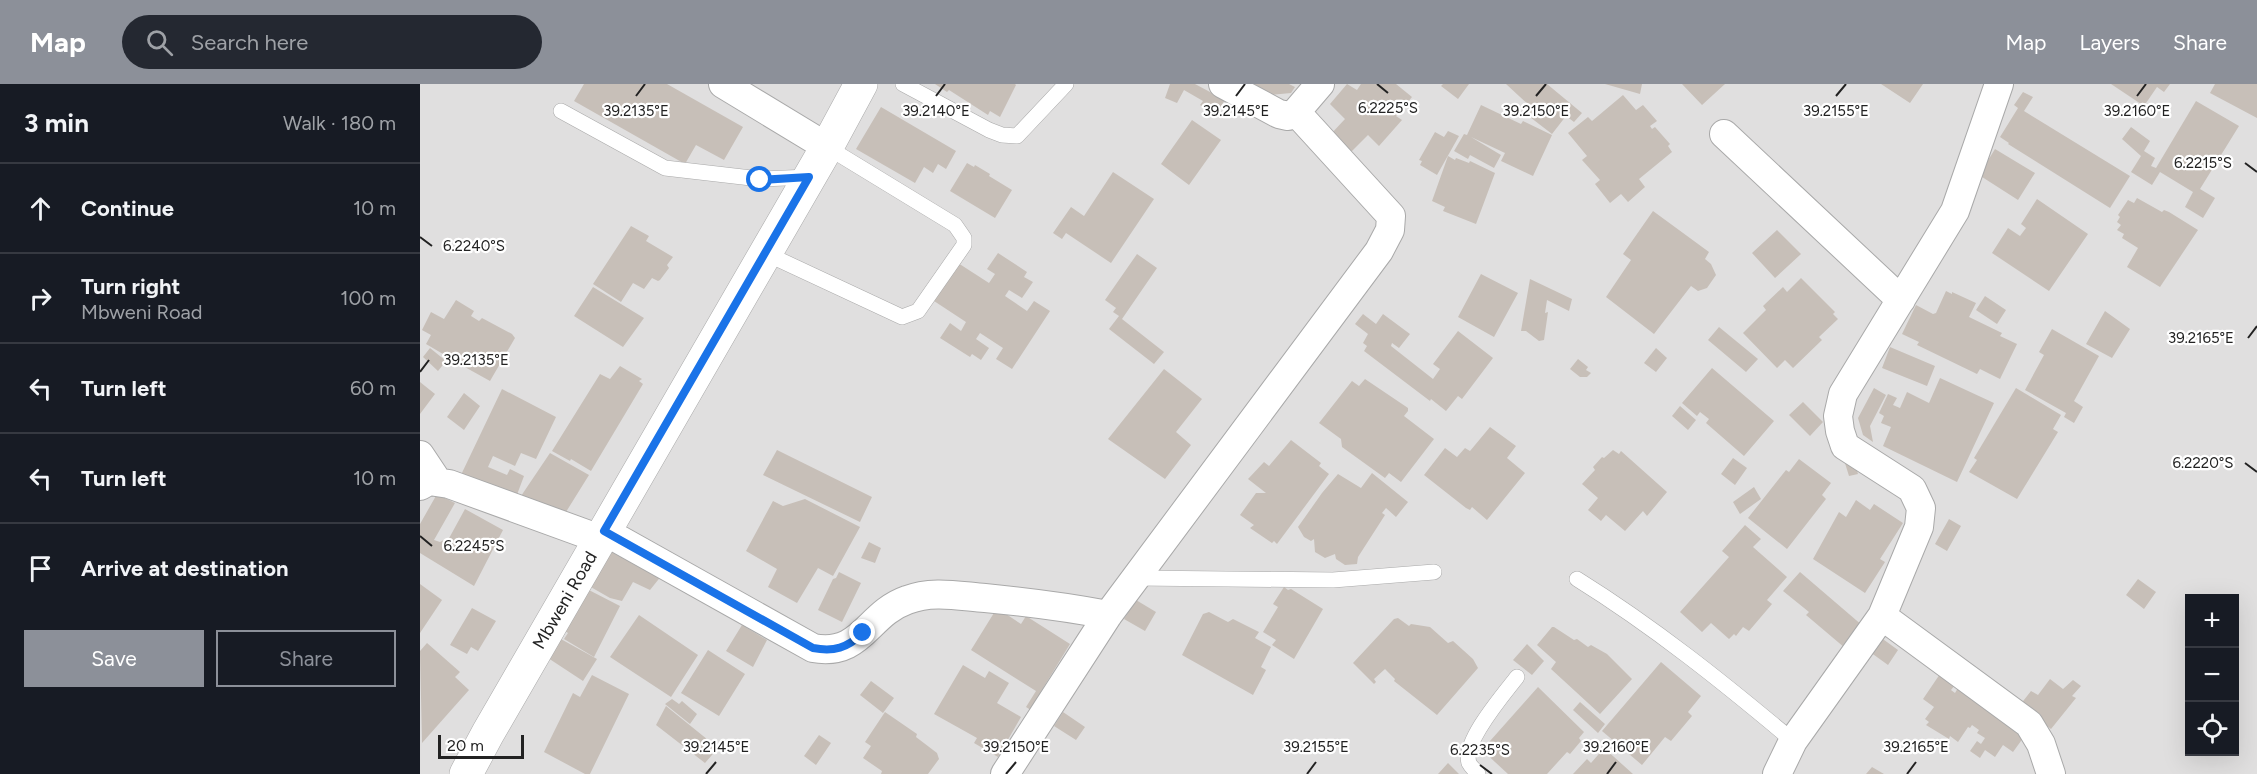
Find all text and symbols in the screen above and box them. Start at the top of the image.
search box [122,15,542,69]
text: Map [30,25,86,59]
icon: search [143,26,176,59]
text: Search here [191,29,308,56]
text: Map [2006,30,2046,55]
text: Layers [2079,30,2140,55]
text: Share [2173,30,2227,55]
text: 6.2225°S [1358,99,1418,117]
text: 39.2135°E [603,102,669,120]
text: 39.2140°E [902,102,970,120]
text: 39.2145°E [1203,102,1269,120]
text: 39.2150°E [1502,102,1570,120]
text: 39.2155°E [1803,102,1869,120]
text: 39.2160°E [2104,102,2170,120]
text: 3 min [24,107,89,139]
text: Walk · 180 m [283,111,396,135]
text: 6.2215°S [2174,154,2232,172]
route start [746,166,772,192]
icon: ahead [24,192,57,225]
text: Continue [81,195,174,222]
text: 10 m [353,196,396,220]
text: 6.2240°S [443,237,505,255]
text: Turn right [81,273,180,300]
icon: right [24,282,57,315]
text: 100 m [340,286,396,310]
text: Mbweni Road [81,300,203,324]
text: 39.2165°E [2168,329,2234,347]
text: 39.2135°E [443,351,509,369]
icon: left [24,372,57,405]
text: Turn left [81,375,167,402]
text: 60 m [350,376,396,400]
text: 6.2220°S [2172,454,2234,472]
icon: left [24,462,57,495]
text: Turn left [81,465,167,492]
text: 10 m [353,466,396,490]
text: 6.2245°S [443,537,505,555]
street label: Mbweni Road [528,547,602,653]
icon: arrive [24,552,57,585]
text: Arrive at destination [81,555,289,582]
map controls [2185,594,2239,756]
button: + [2185,594,2239,648]
route end [849,619,875,645]
button: Save [24,630,204,687]
button: Share [216,630,396,687]
button: − [2185,648,2239,702]
button: locate [2185,702,2239,756]
scale bar [438,732,524,760]
text: 20 m [447,736,484,755]
text: 39.2145°E [683,738,749,756]
text: 39.2150°E [982,738,1050,756]
text: 39.2155°E [1283,738,1349,756]
text: 39.2160°E [1583,738,1649,756]
text: 39.2165°E [1883,738,1949,756]
text: 6.2235°S [1450,741,1510,759]

